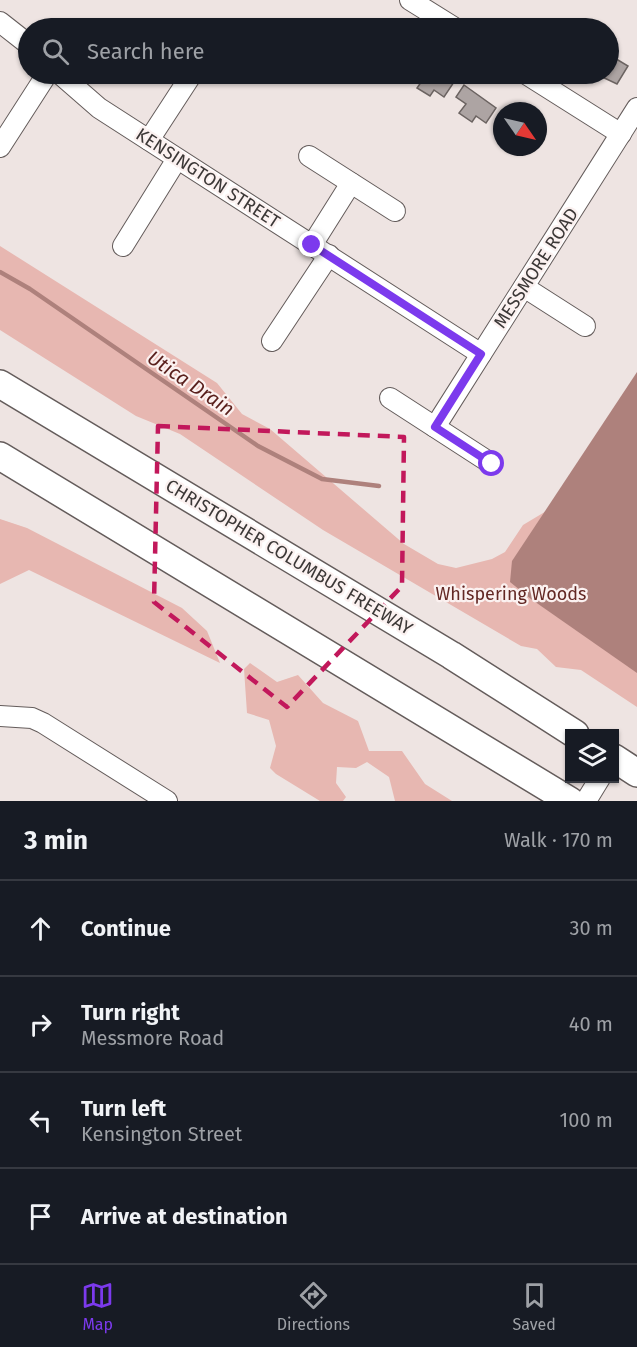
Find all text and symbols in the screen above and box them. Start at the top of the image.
search box [18,18,619,84]
icon: search [39,35,72,68]
text: Search here [87,38,205,65]
north arrow [493,102,547,156]
street label: KENSINGTON STREET [132,123,285,233]
street label: MESSMORE ROAD [489,204,583,332]
route end [298,231,324,257]
water label: Utica Drain [143,345,239,421]
route start [478,450,504,476]
street label: CHRISTOPHER COLUMBUS FREEWAY [162,474,417,640]
park label: Whispering Woods [436,583,586,605]
map controls [565,729,619,783]
button: layers [565,729,619,783]
text: 3 min [24,825,88,856]
text: Walk · 170 m [504,828,613,852]
icon: ahead [24,912,57,945]
text: Continue [81,915,171,942]
text: 30 m [569,916,613,940]
text: Turn right [81,999,180,1026]
icon: right [24,1008,57,1041]
text: 40 m [569,1012,613,1036]
text: Messmore Road [81,1026,224,1050]
text: Turn left [81,1095,166,1122]
icon: left [24,1104,57,1137]
text: 100 m [560,1108,613,1132]
text: Kensington Street [81,1122,242,1146]
icon: arrive [24,1200,57,1233]
text: Arrive at destination [81,1203,288,1230]
tab: Map [81,1279,114,1334]
tab: Directions [277,1279,350,1334]
tab: Saved [512,1279,556,1334]

